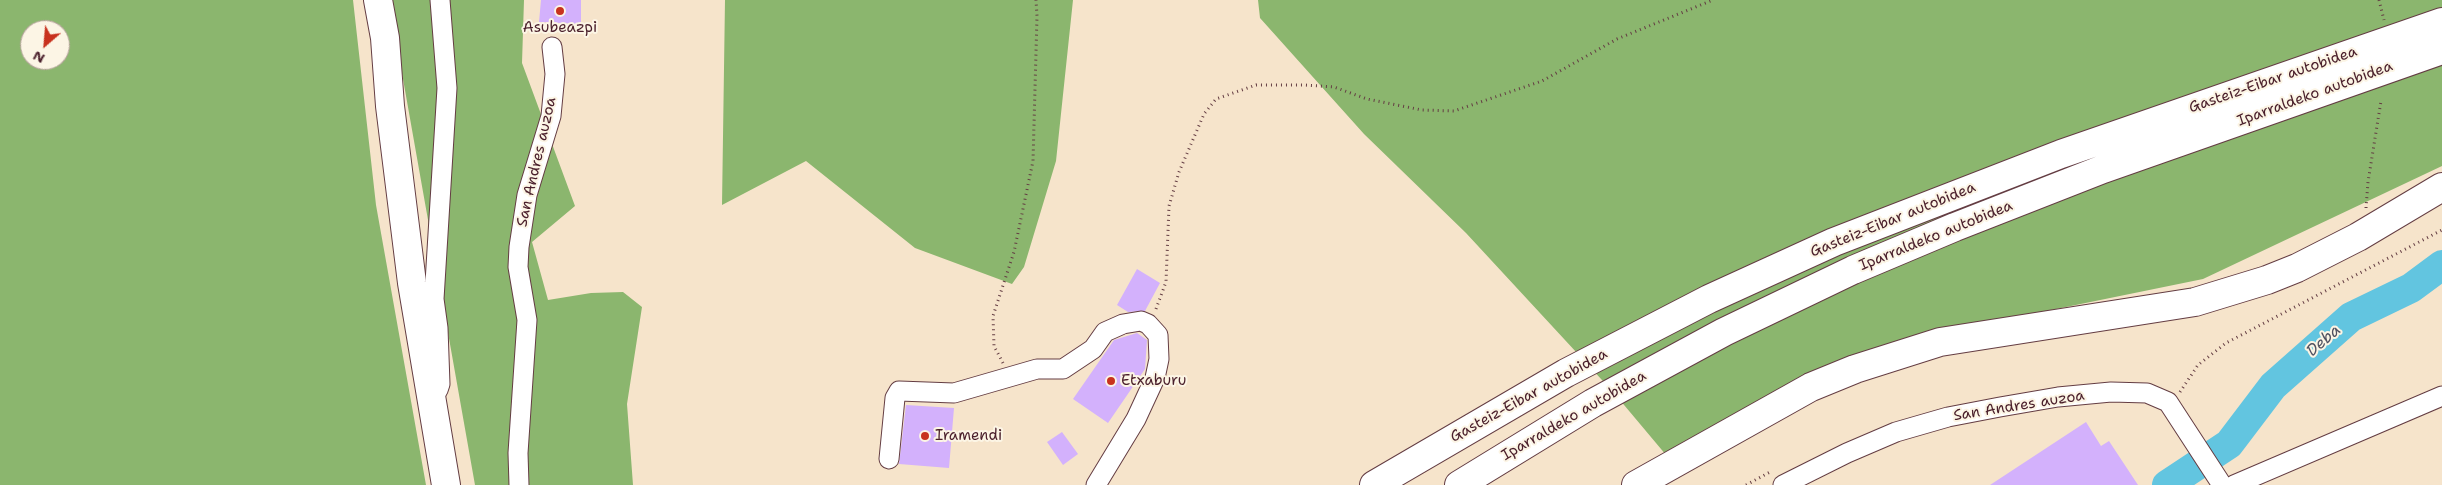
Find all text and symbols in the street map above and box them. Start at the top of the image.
marker: Asubeazpi [554,5,566,17]
place label: Asubeazpi [523,19,597,37]
north arrow [20,20,70,70]
street label: Gasteiz-Eibar autobidea [2187,43,2359,117]
text: N [30,47,48,68]
street label: Iparraldeko autobidea [2235,57,2395,131]
street label: San Andres auzoa [513,95,561,229]
street label: Gasteiz-Eibar autobidea [1808,179,1978,261]
street label: Iparraldeko autobidea [1857,197,2015,275]
water label: Deba [2303,321,2345,361]
street label: Gasteiz-Eibar autobidea [1447,345,1611,447]
street label: Iparraldeko autobidea [1498,367,1650,465]
place label: Etxaburu [1121,372,1186,390]
marker: Etxaburu [1105,375,1117,387]
street label: San Andres auzoa [1952,387,2086,425]
place label: Iramendi [935,427,1002,445]
marker: Iramendi [919,430,931,442]

